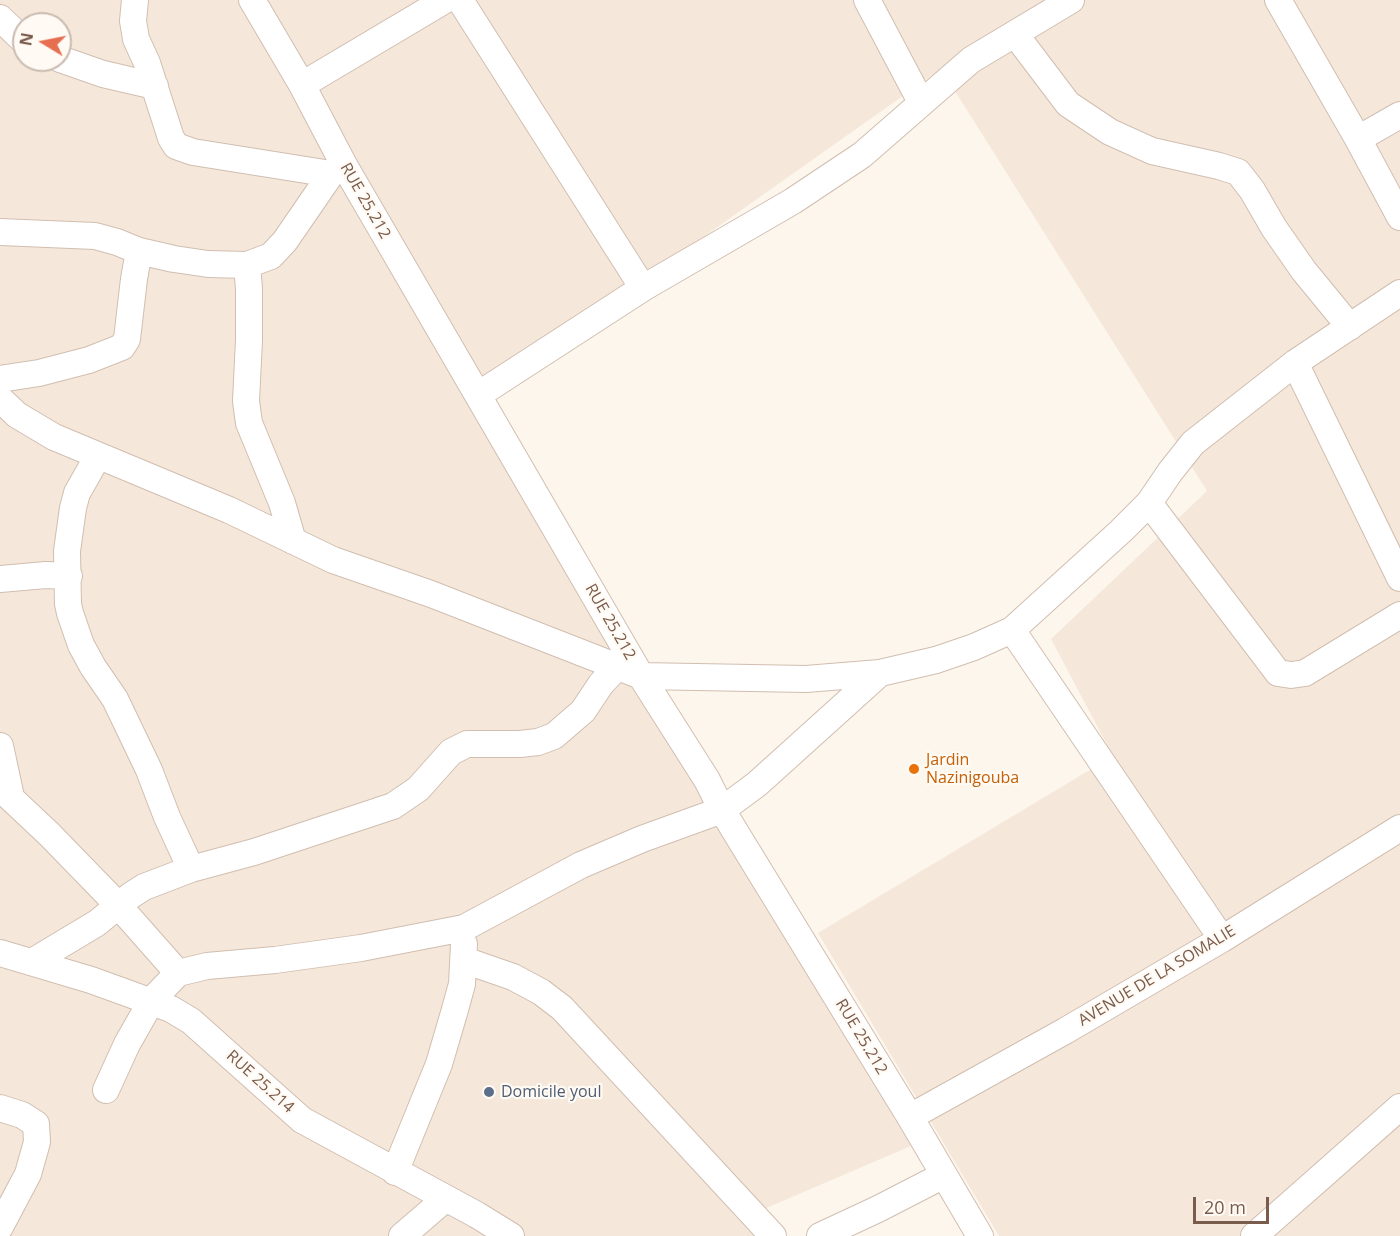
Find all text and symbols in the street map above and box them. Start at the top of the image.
north arrow [12,12,72,72]
text: N [14,31,38,48]
street label: RUE 25.212 [336,160,394,242]
street label: RUE 25.212 [581,581,639,663]
place label: Jardin Nazinigouba [926,750,1019,788]
marker: Jardin Nazinigouba [907,762,921,776]
street label: AVENUE DE LA SOMALIE [1075,921,1239,1031]
street label: RUE 25.212 [831,996,891,1078]
street label: RUE 25.214 [222,1047,298,1117]
place label: Domicile youl [501,1082,601,1102]
marker: Domicile youl [482,1085,496,1099]
scale bar [1196,1185,1272,1223]
text: 20 m [1204,1195,1246,1219]

